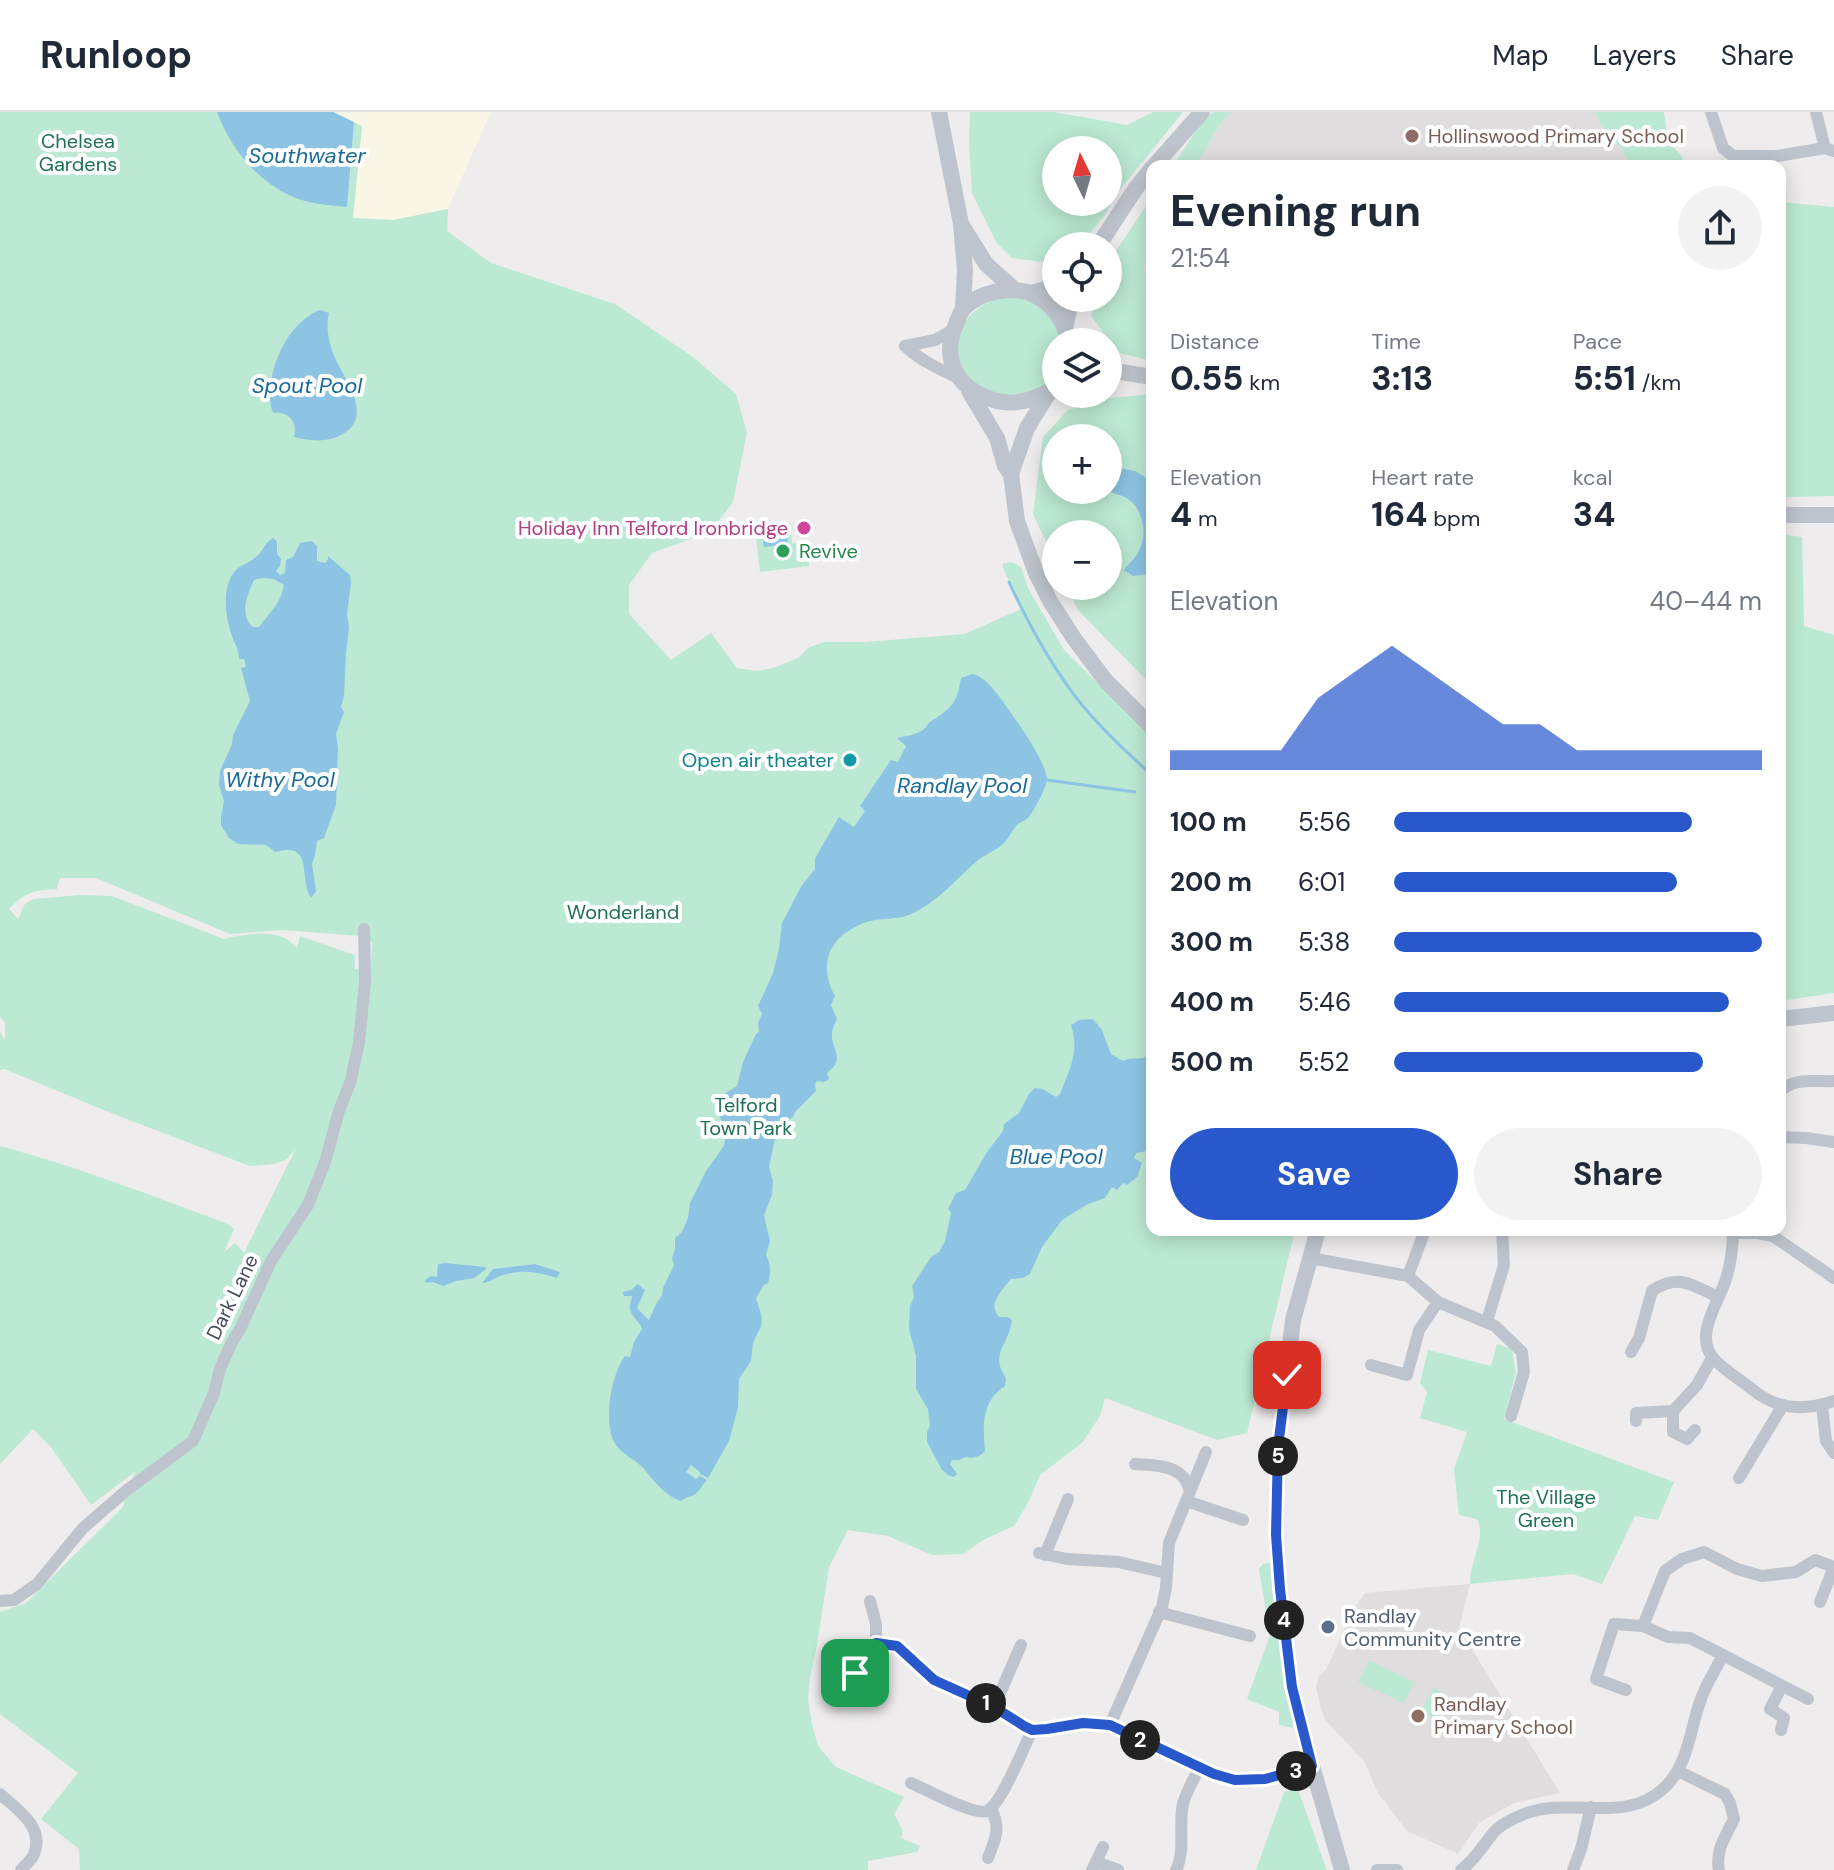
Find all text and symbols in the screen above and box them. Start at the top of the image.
text: Runloop [40,30,192,80]
text: Map [1492,37,1549,74]
text: Layers [1593,37,1677,74]
text: Share [1721,37,1794,74]
place label: Hollinswood Primary School [1428,123,1684,149]
marker: Hollinswood Primary School [1403,127,1421,145]
park label: Chelsea Gardens [39,128,117,177]
north arrow [1042,136,1122,216]
map controls [1042,136,1122,600]
water label: Southwater [248,141,366,170]
text: Evening run [1170,182,1421,240]
button: share [1678,186,1762,270]
button: locate [1042,232,1122,312]
text: 21:54 [1170,241,1230,275]
text: Distance [1170,327,1259,356]
text: Time [1371,327,1421,356]
text: Pace [1573,327,1622,356]
button: layers [1042,328,1122,408]
text: 0.55 [1170,356,1243,401]
text: 3:13 [1371,356,1433,401]
text: 5:51 [1573,356,1636,401]
text: km [1243,368,1280,397]
text: /km [1636,368,1681,397]
water label: Spout Pool [252,371,363,400]
button: + [1042,424,1122,504]
text: Elevation [1170,463,1262,492]
text: Heart rate [1371,463,1474,492]
text: kcal [1573,463,1612,492]
text: 4 [1170,492,1192,537]
text: 164 [1371,492,1427,537]
text: 34 [1573,492,1615,537]
text: m [1192,504,1218,533]
text: bpm [1427,504,1480,533]
place label: Holiday Inn Telford Ironbridge [518,515,788,541]
marker: Holiday Inn Telford Ironbridge [795,519,813,537]
button: − [1042,520,1122,600]
place label: Revive [799,538,858,564]
marker: Revive [774,542,792,560]
text: Elevation [1170,584,1278,618]
text: 40–44 m [1649,584,1762,618]
place label: Open air theater [682,747,834,773]
marker: Open air theater [841,751,859,769]
water label: Withy Pool [225,765,336,794]
water label: Randlay Pool [897,771,1028,800]
text: 100 m [1170,805,1247,839]
text: 5:56 [1298,805,1351,839]
text: 200 m [1170,865,1252,899]
text: 6:01 [1298,865,1345,899]
park label: Wonderland [567,899,679,925]
text: 300 m [1170,925,1253,959]
text: 5:38 [1298,925,1350,959]
text: 400 m [1170,985,1254,1019]
text: 5:46 [1298,985,1351,1019]
text: 500 m [1170,1045,1253,1079]
text: 5:52 [1298,1045,1350,1079]
park label: Telford Town Park [700,1092,792,1141]
button: Save [1170,1128,1458,1220]
button: Share [1474,1128,1762,1220]
water label: Blue Pool [1009,1142,1104,1171]
street label: Dark Lane [200,1250,264,1344]
pin [1253,1341,1321,1409]
icon: check [1265,1353,1309,1397]
pin: 5 [1258,1436,1298,1476]
text: 5 [1271,1441,1285,1470]
park label: The Village Green [1496,1484,1596,1533]
pin: 4 [1264,1600,1304,1640]
place label: Randlay Community Centre [1344,1603,1521,1652]
text: 4 [1277,1605,1291,1634]
marker: Randlay Community Centre [1319,1618,1337,1636]
pin [821,1639,889,1707]
icon: arrive [833,1651,877,1695]
pin: 1 [966,1683,1006,1723]
text: 1 [982,1688,990,1717]
place label: Randlay Primary School [1434,1691,1573,1740]
marker: Randlay Primary School [1409,1707,1427,1725]
pin: 2 [1120,1720,1160,1760]
text: 2 [1134,1725,1146,1754]
pin: 3 [1276,1751,1316,1791]
text: 3 [1289,1756,1303,1785]

